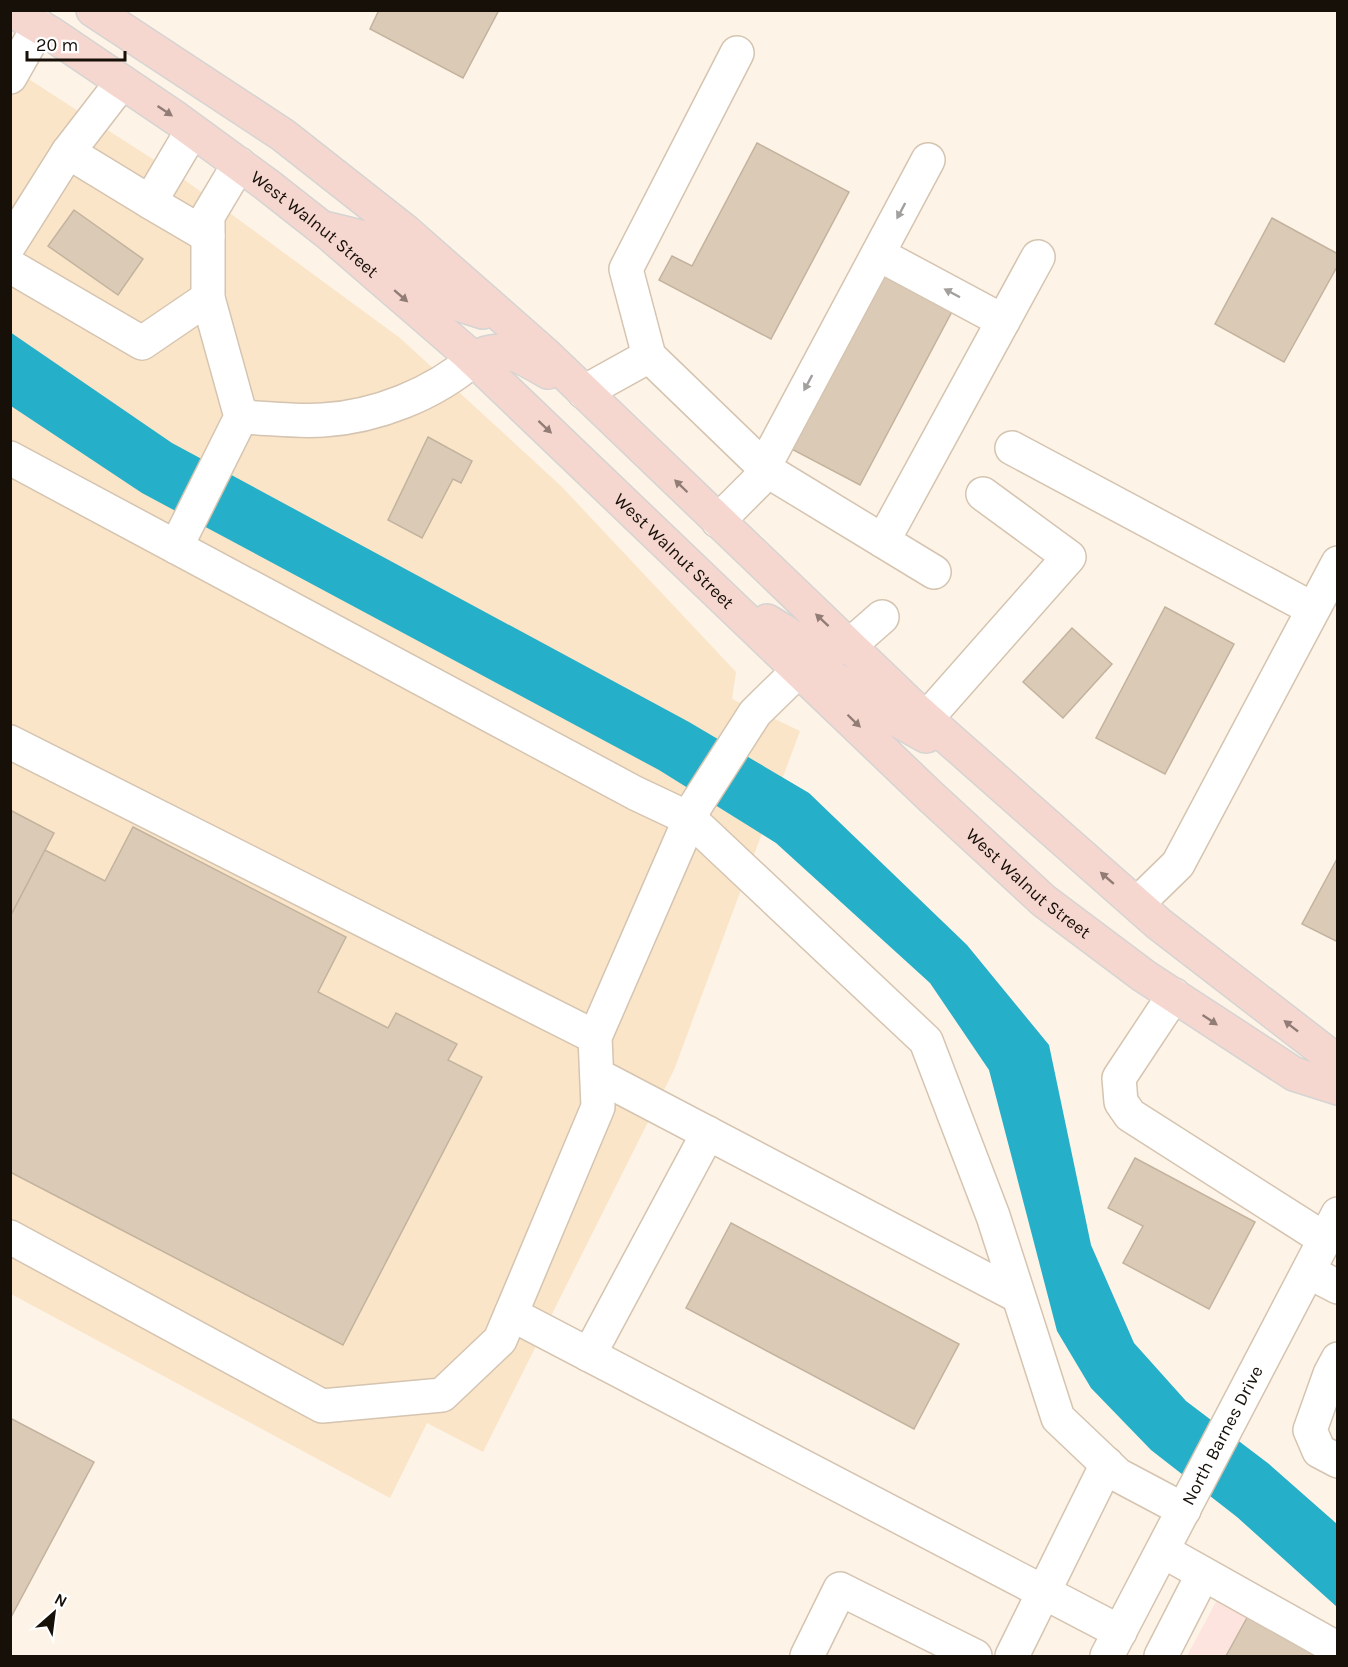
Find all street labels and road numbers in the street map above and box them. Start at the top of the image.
street label: West Walnut Street [247,166,383,283]
street label: West Walnut Street [609,488,739,614]
street label: West Walnut Street [961,824,1095,943]
street label: North Barnes Drive [1177,1362,1268,1509]

